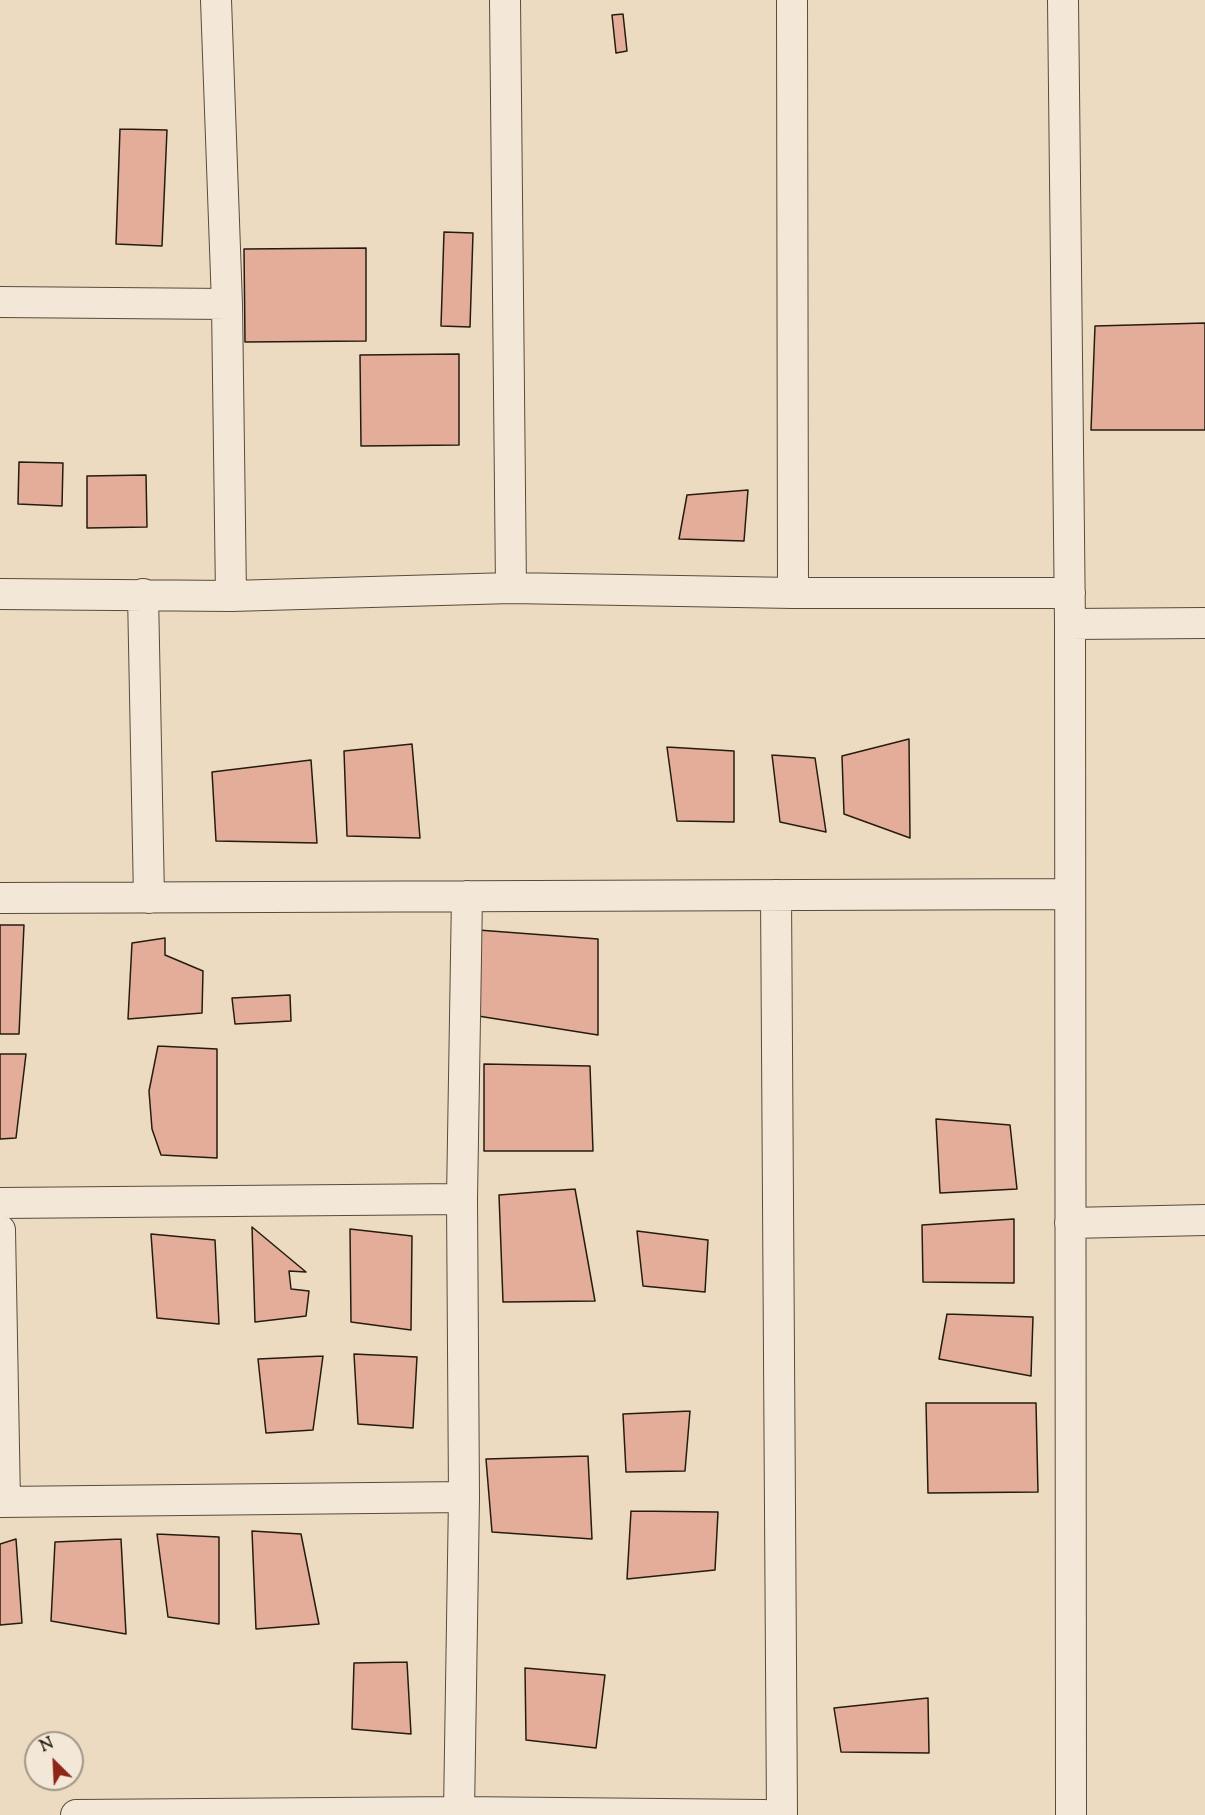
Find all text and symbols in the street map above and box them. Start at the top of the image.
north arrow [24,1731,84,1791]
text: N [37,1733,58,1759]

